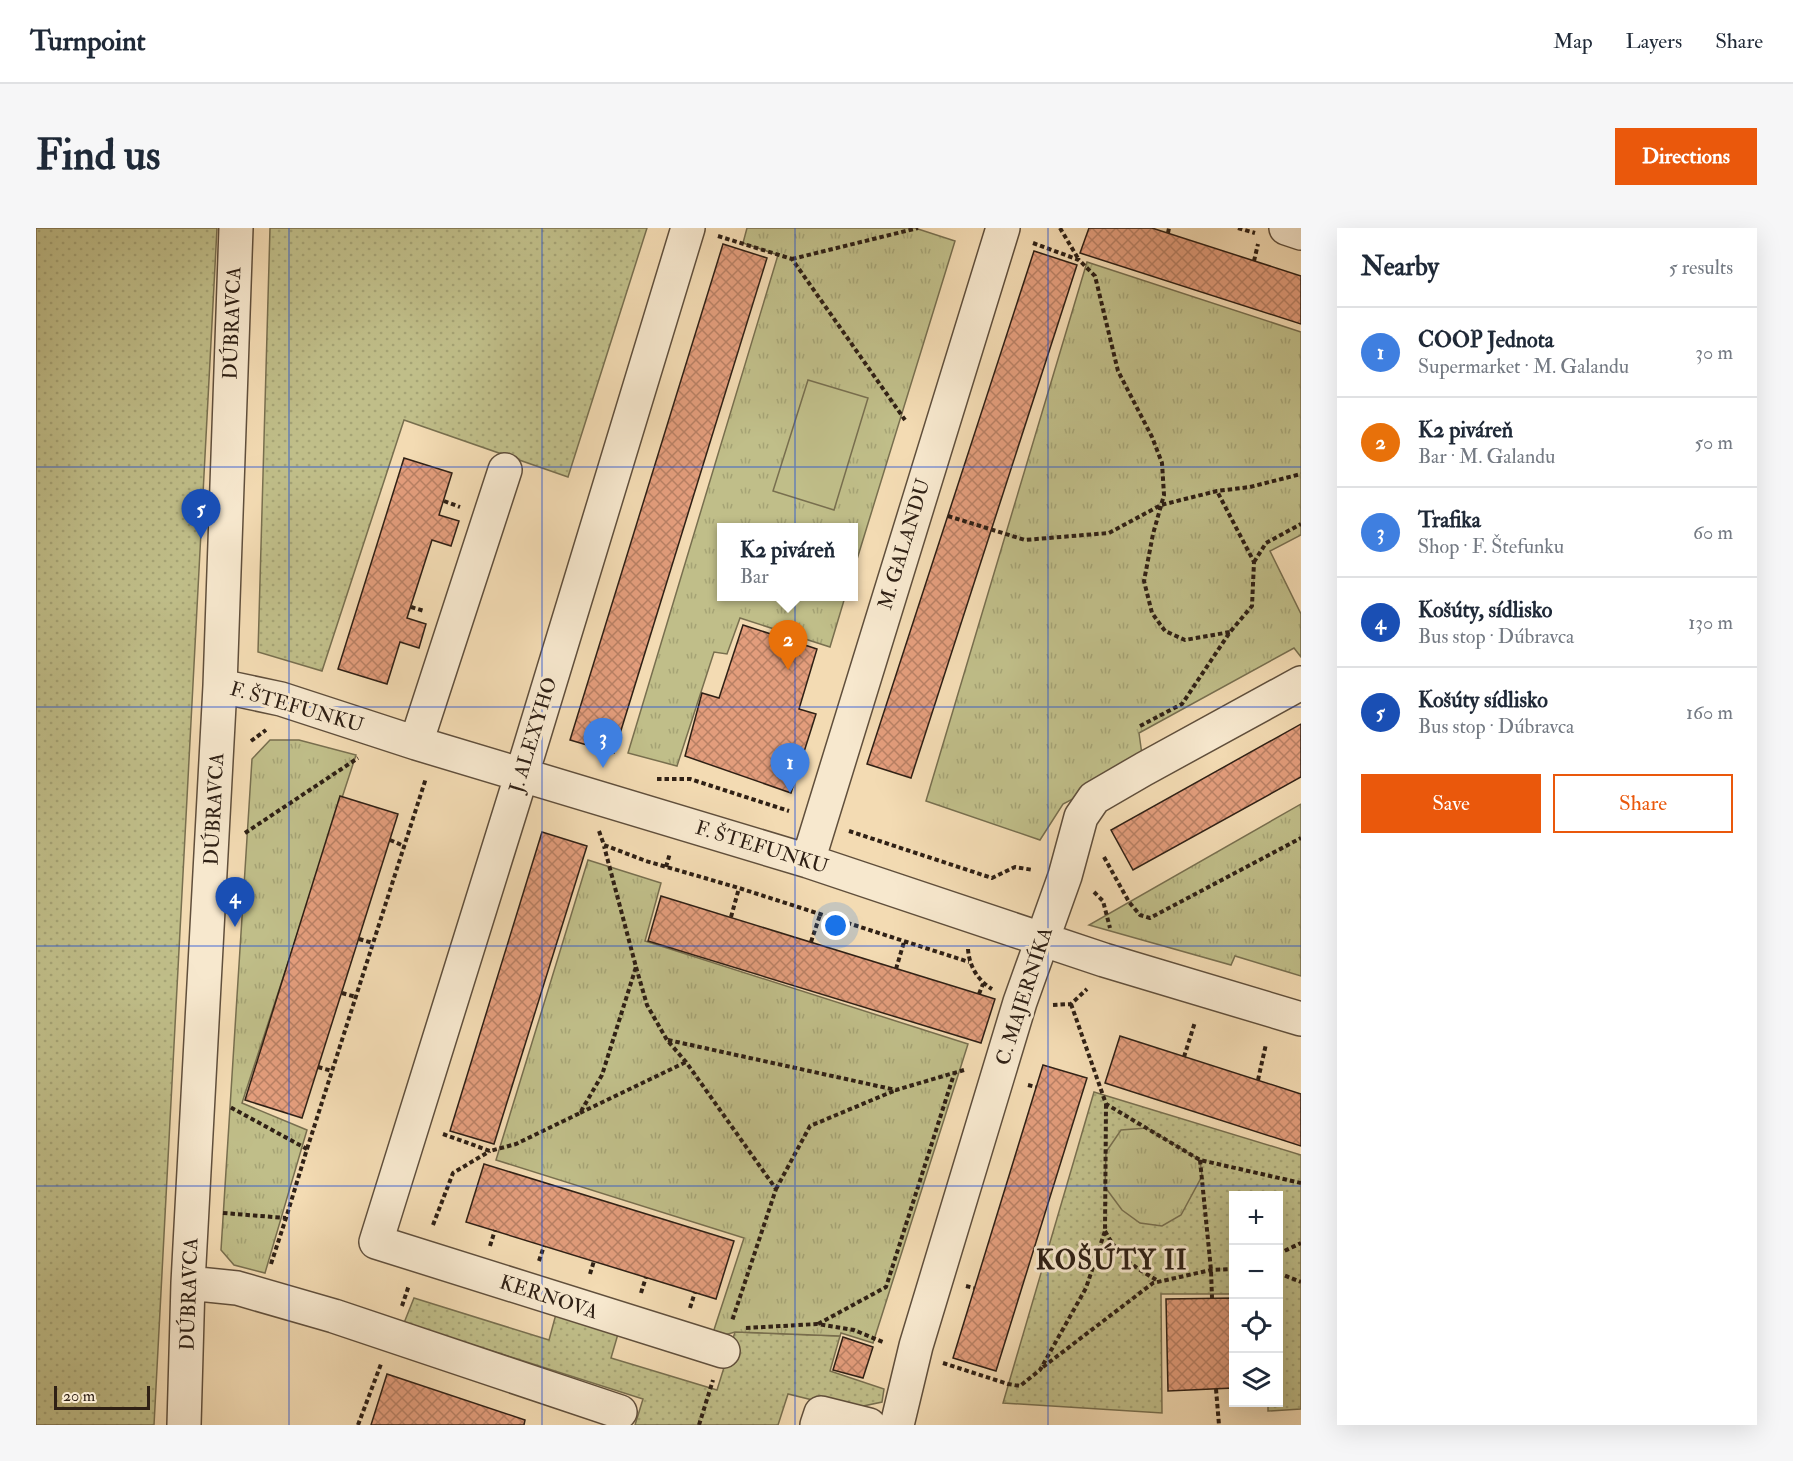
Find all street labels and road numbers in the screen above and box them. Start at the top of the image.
street label: DÚBRAVCA [217,266,246,380]
street label: M. GALANDU [872,475,936,612]
street label: J. ALEXYHO [503,674,562,797]
street label: F. ŠTEFUNKU [227,675,367,738]
street label: DÚBRAVCA [198,752,229,866]
street label: F. ŠTEFUNKU [693,814,832,879]
street label: C. MAJERNÍKA [989,923,1058,1068]
street label: DÚBRAVCA [174,1237,203,1351]
street label: KERNOVA [497,1269,602,1325]

